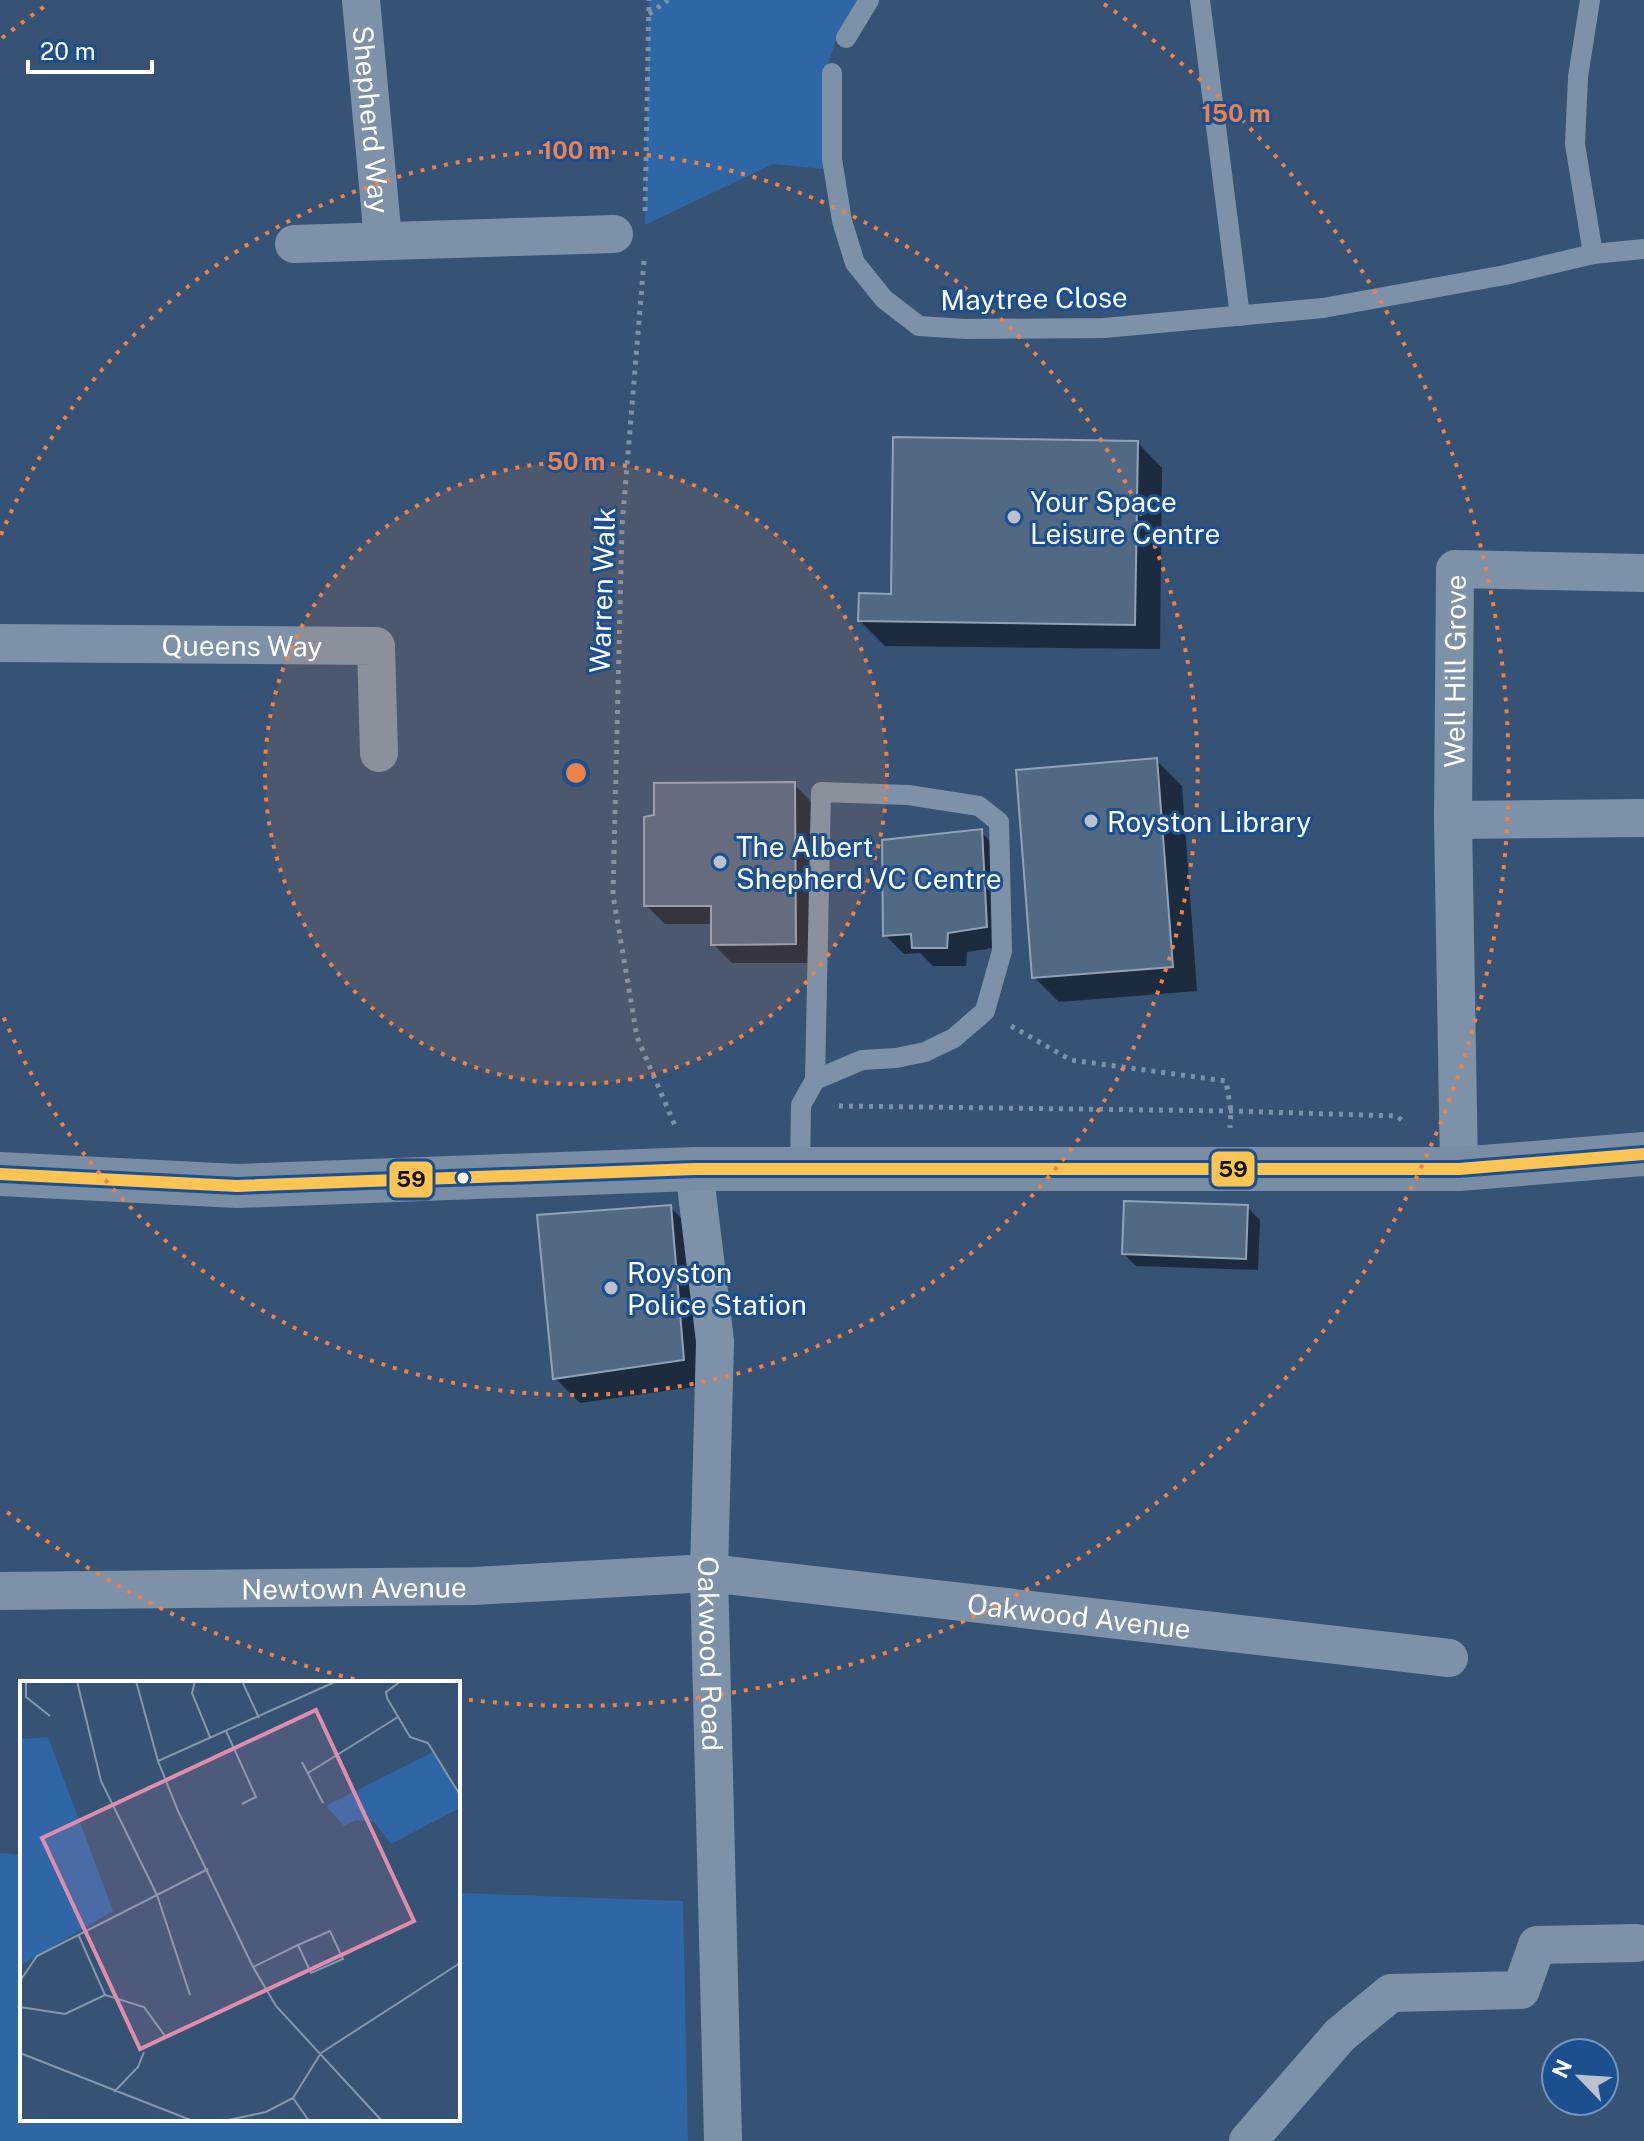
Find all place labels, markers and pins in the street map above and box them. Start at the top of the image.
place label: Your Space Leisure Centre [1030,485,1220,550]
marker: Your Space Leisure Centre [1005,508,1023,526]
centre of rings [562,759,590,787]
place label: Royston Library [1107,805,1311,838]
marker: Royston Library [1082,812,1100,830]
place label: The Albert Shepherd VC Centre [736,830,1002,895]
marker: The Albert Shepherd VC Centre [711,853,729,871]
unlabelled marker [455,1170,471,1186]
place label: Royston Police Station [627,1256,807,1321]
marker: Royston Police Station [602,1279,620,1297]

